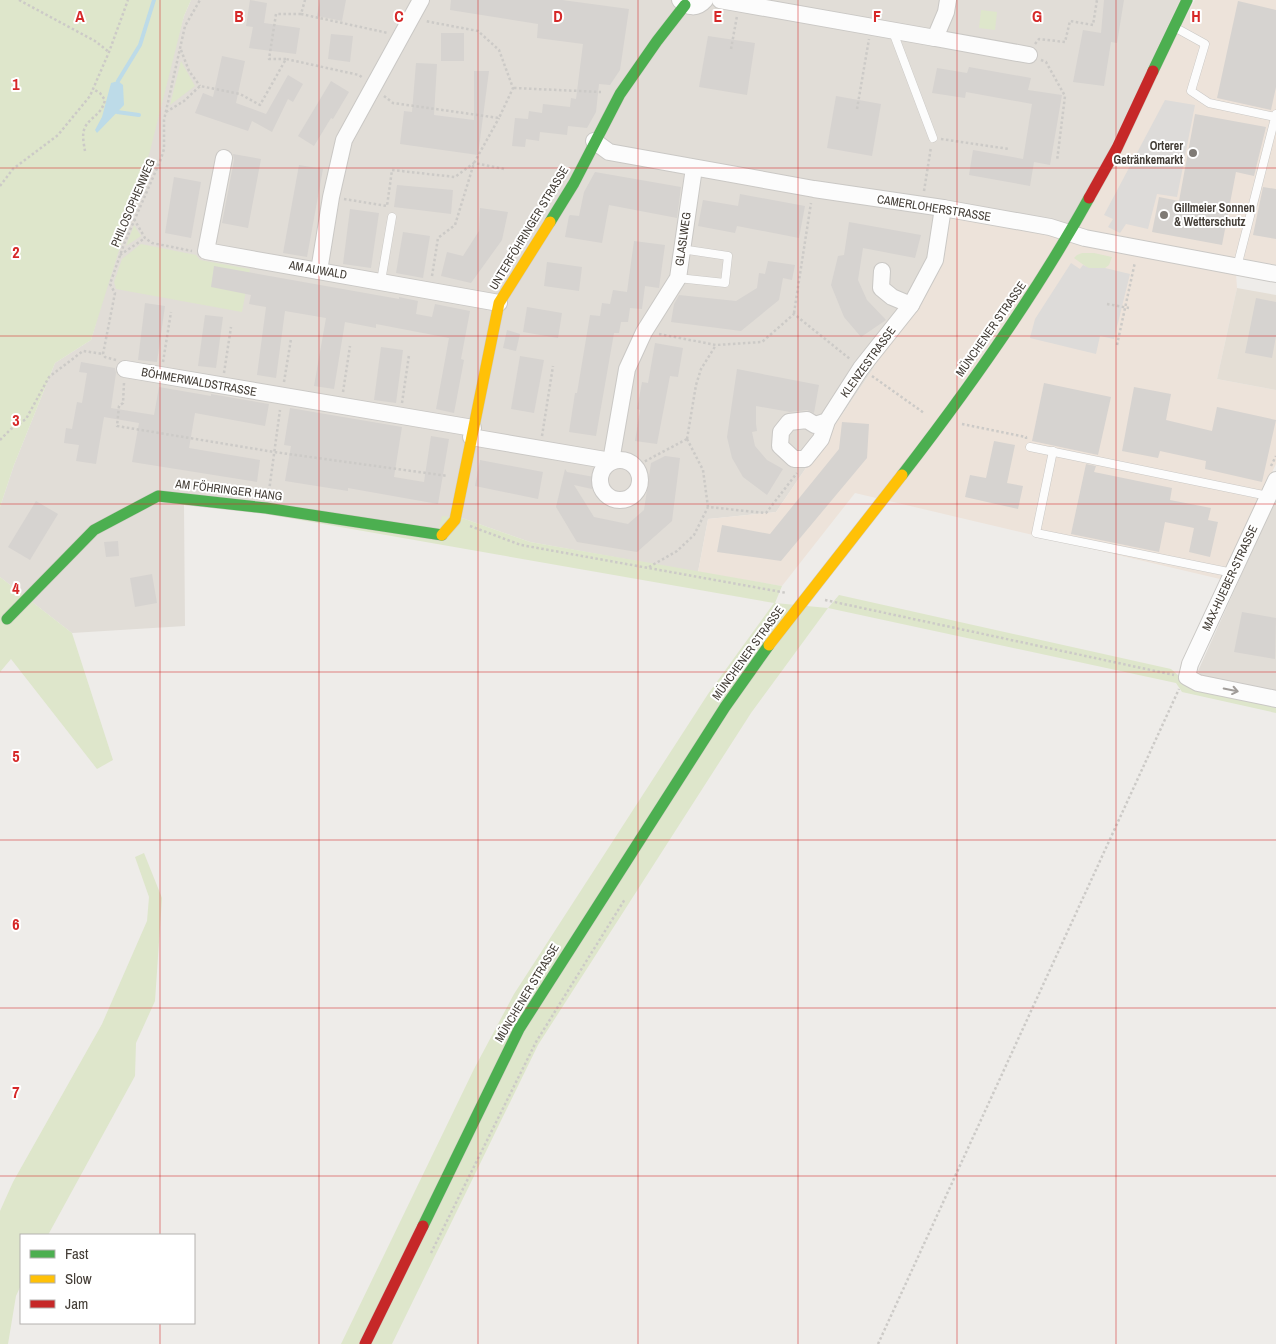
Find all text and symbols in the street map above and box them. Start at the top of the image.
text: A [75,5,85,27]
text: B [234,5,244,27]
text: C [394,5,404,27]
text: D [553,5,563,27]
text: E [714,5,723,27]
text: F [873,5,881,27]
text: G [1032,5,1042,27]
text: H [1191,5,1201,27]
text: 1 [12,73,20,95]
place label: Orterer Getränkemarkt [1114,138,1184,168]
marker: Orterer Getränkemarkt [1187,147,1199,159]
street label: PHILOSOPHENWEG [107,156,159,250]
street label: UNTERFÖHRINGER STRASSE [485,163,572,293]
street label: CAMERLOHERSTRASSE [876,191,992,225]
place label: Gillmeier Sonnen & Wetterschutz [1174,200,1255,230]
marker: Gillmeier Sonnen & Wetterschutz [1158,209,1170,221]
street label: GLASLWEG [671,211,695,267]
text: 2 [12,241,20,263]
street label: AM AUWALD [287,257,348,283]
street label: MÜNCHENER STRASSE [951,278,1030,380]
street label: KLENZESTRASSE [837,323,899,401]
street label: BÖHMERWALDSTRASSE [140,363,258,400]
text: 3 [12,409,20,431]
street label: AM FÖHRINGER HANG [174,474,284,505]
street label: MAX-HUEBER-STRASSE [1198,523,1262,633]
text: 4 [12,577,20,599]
street label: MÜNCHENER STRASSE [708,602,788,703]
one-way arrow [1222,685,1238,695]
text: 5 [12,745,20,767]
text: 6 [12,913,20,935]
street label: MÜNCHENER STRASSE [490,940,563,1045]
text: 7 [12,1081,20,1103]
legend [20,1234,195,1324]
text: Fast [65,1243,89,1264]
text: Slow [65,1268,92,1289]
text: Jam [65,1293,88,1314]

